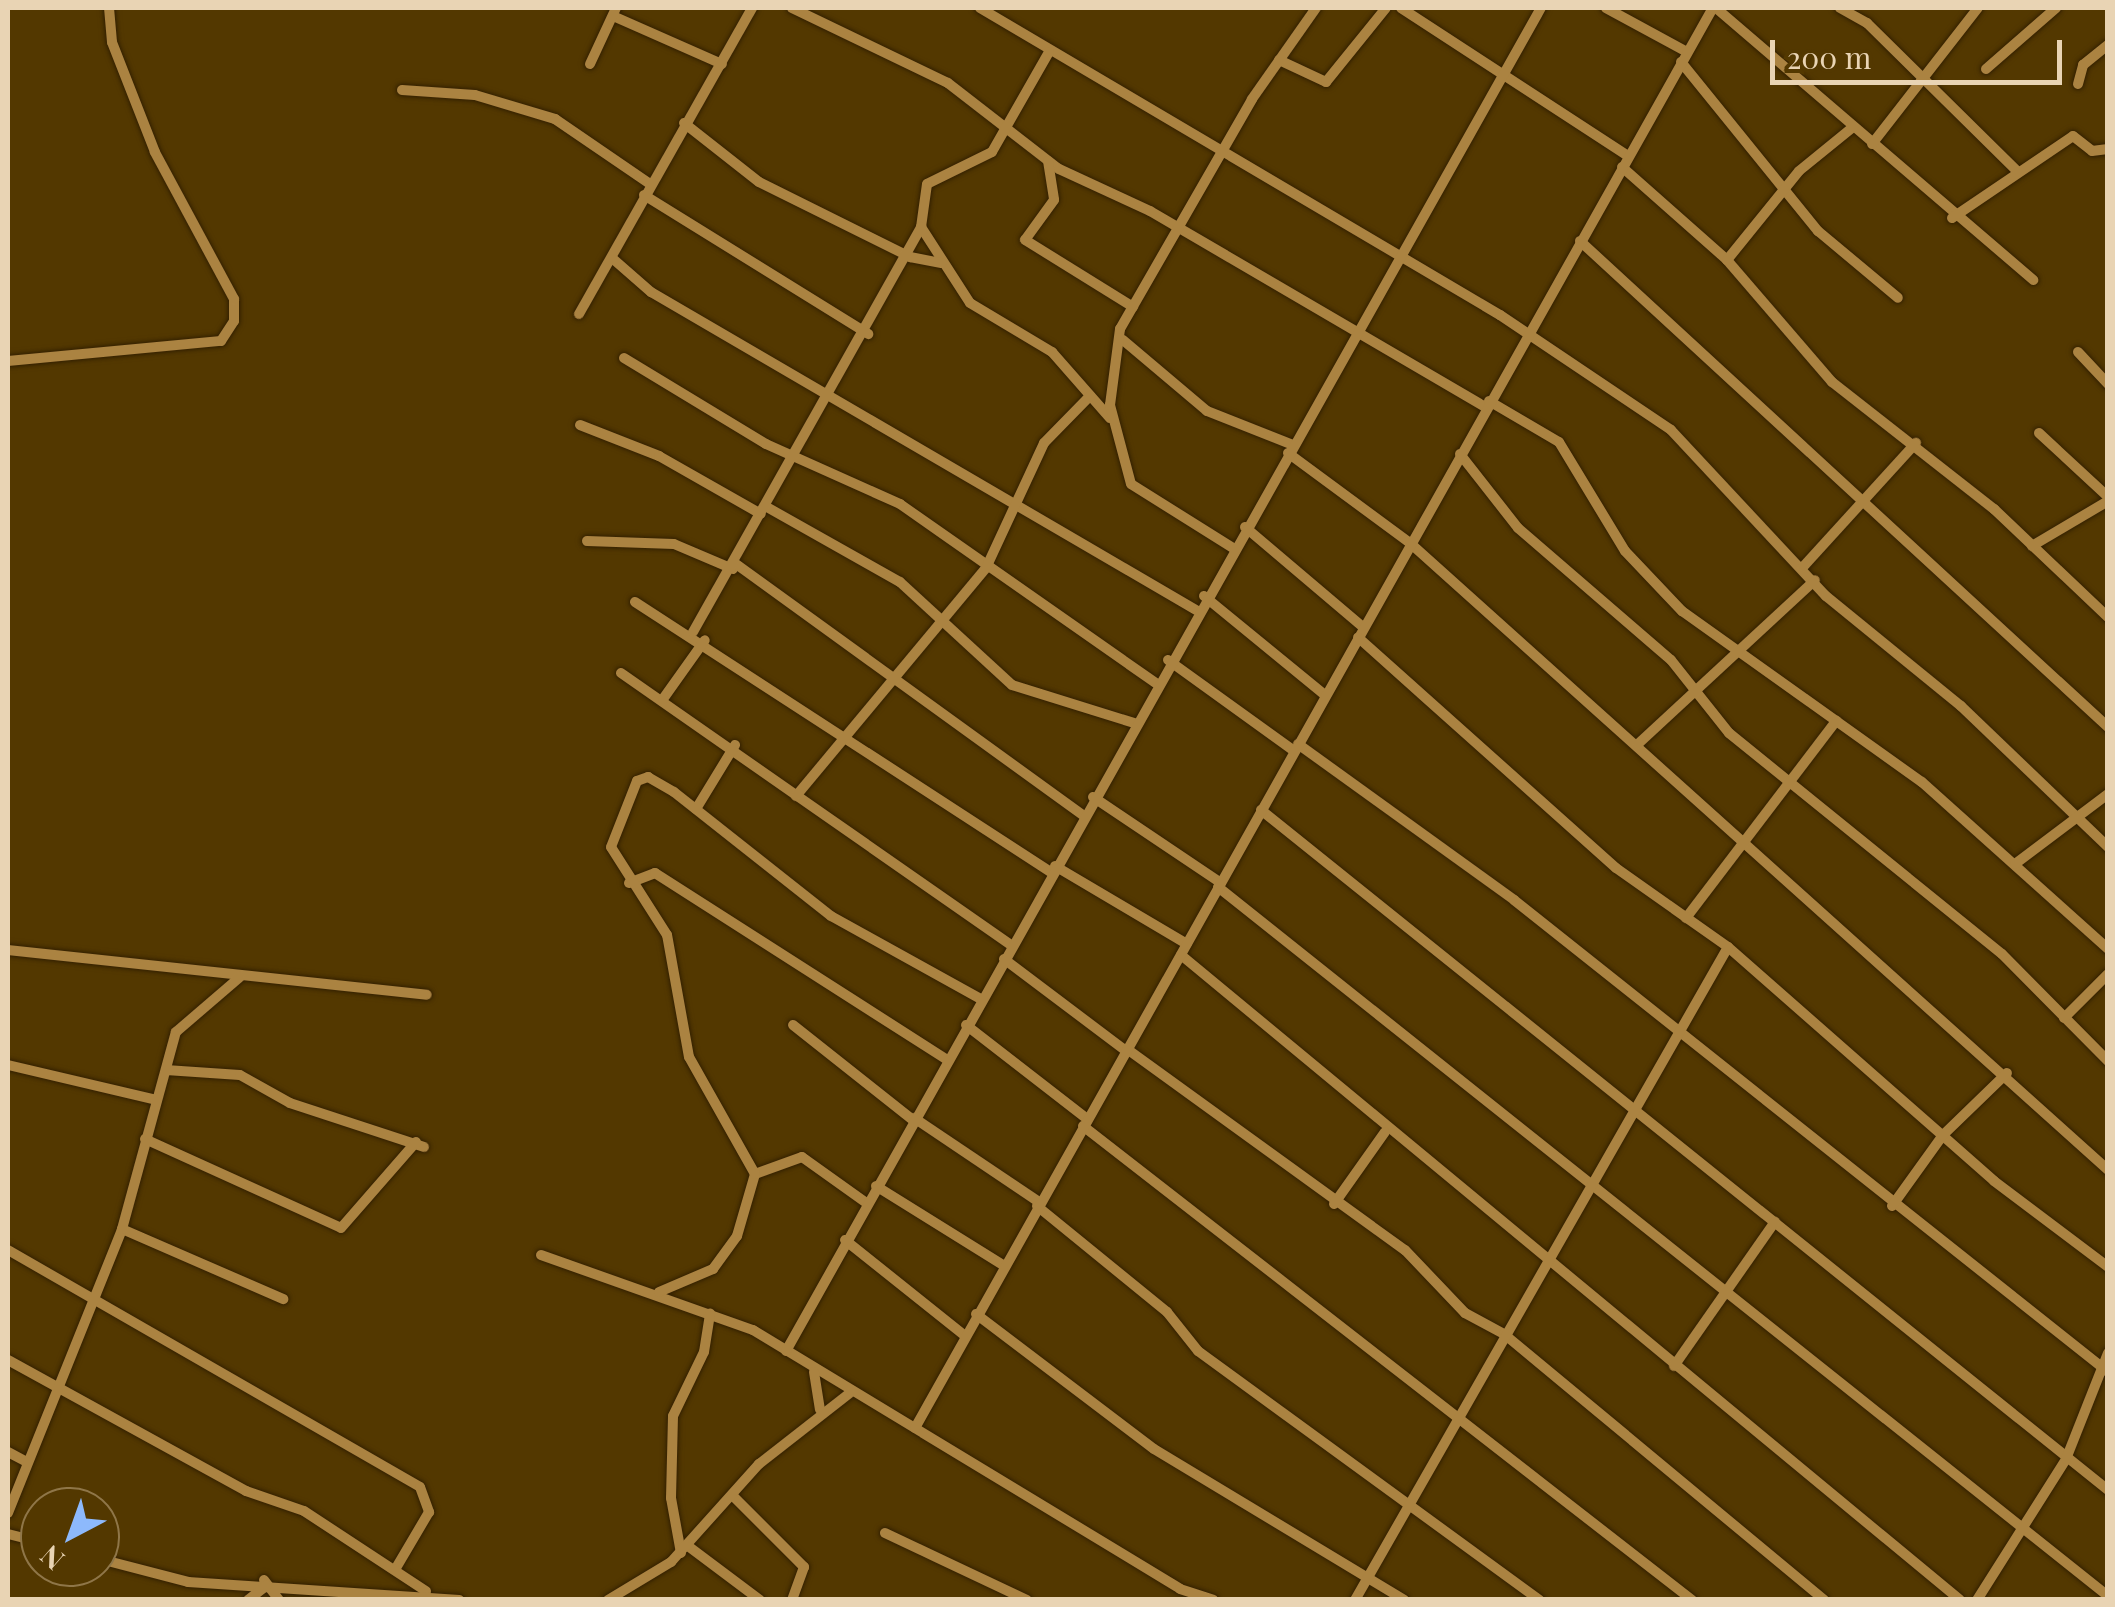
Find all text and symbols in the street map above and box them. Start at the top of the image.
scale bar [1775,20,2068,82]
text: 200 m [1787,37,1871,77]
north arrow [20,1487,120,1587]
text: N [32,1538,71,1579]

